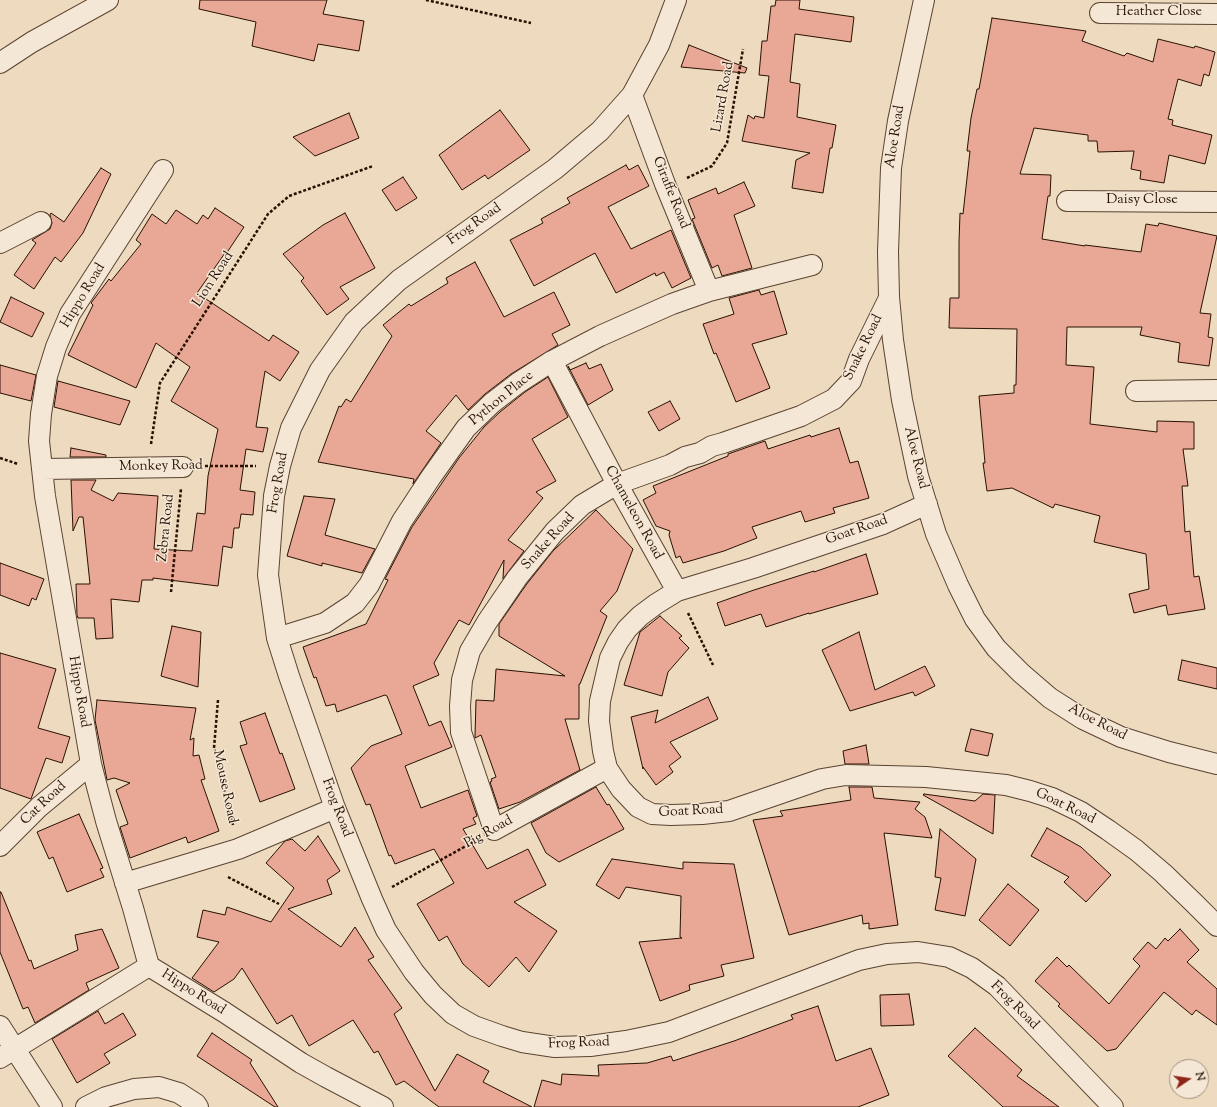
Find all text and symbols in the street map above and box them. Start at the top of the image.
street label: Heather Close [1116,5,1202,21]
street label: Lizard Road [710,60,738,134]
street label: Aloe Road [883,104,909,170]
street label: Giraffe Road [648,155,692,231]
street label: Daisy Close [1106,193,1178,209]
street label: Frog Road [445,200,505,250]
street label: Lion Road [190,249,238,311]
street label: Hippo Road [58,261,110,331]
street label: Snake Road [841,312,887,384]
street label: Python Place [467,368,537,430]
street label: Aloe Road [899,425,931,491]
street label: Frog Road [265,451,293,515]
street label: Monkey Road [119,458,203,476]
street label: Chameleon Road [600,463,666,563]
street label: Zebra Road [155,493,179,563]
street label: Snake Road [519,510,579,574]
street label: Goat Road [824,513,890,549]
street label: Hippo Road [63,655,93,729]
street label: Aloe Road [1065,701,1129,745]
street label: Mouse Road [208,749,240,825]
street label: Frog Road [317,776,355,840]
street label: Cat Road [18,779,70,829]
street label: Goat Road [1032,785,1098,829]
street label: Goat Road [658,802,724,822]
street label: Pig Road [462,813,516,853]
street label: Hippo Road [158,967,228,1019]
street label: Frog Road [986,978,1042,1034]
street label: Frog Road [548,1035,610,1053]
north arrow [1169,1059,1209,1099]
text: N [1191,1070,1209,1083]

